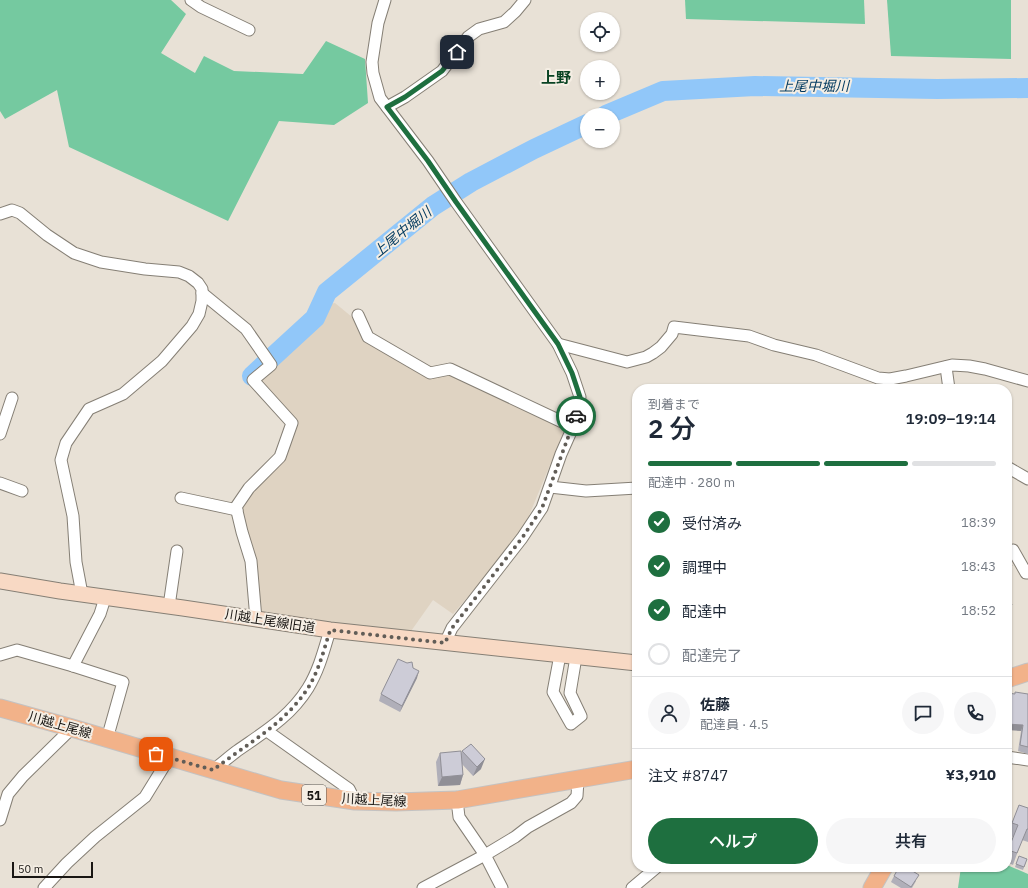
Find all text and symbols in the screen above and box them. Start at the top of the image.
map controls [580,12,620,148]
button: locate [580,12,620,52]
pin [440,35,474,69]
icon: home [446,41,468,63]
button: + [580,60,620,100]
district label: 上野 [541,68,571,87]
water label: 上尾中堀川 [779,77,851,95]
button: − [580,108,620,148]
water label: 上尾中堀川 [369,202,436,261]
courier [556,396,596,436]
text: 到着まで [648,396,700,413]
icon: car [565,405,587,427]
text: 19:09–19:14 [906,409,996,428]
text: 2 分 [648,411,696,445]
text: 配達中 · 280 m [648,474,735,491]
icon: check [648,511,670,533]
text: 受付済み [682,514,742,533]
text: 18:39 [961,514,996,531]
icon: check [648,555,670,577]
text: 調理中 [682,558,727,577]
text: 18:43 [961,558,996,575]
icon: check [648,599,670,621]
text: 配達中 [682,602,727,621]
text: 18:52 [961,602,996,619]
street label: 川越上尾線旧道 [224,605,316,637]
text: 配達完了 [682,646,742,665]
button: person [648,692,690,734]
button: chat [902,692,944,734]
button: phone [954,692,996,734]
text: 佐藤 [700,695,730,714]
street label: 川越上尾線 [26,708,94,742]
text: 配達員 · 4.5 [700,716,769,733]
pin [139,737,173,771]
icon: bag [145,743,167,765]
text: ¥3,910 [946,765,996,784]
text: 注文 #8747 [648,766,728,785]
road number: 51 [302,785,326,805]
street label: 川越上尾線 [341,790,407,810]
button: ヘルプ [648,818,818,864]
button: 共有 [826,818,996,864]
scale bar [12,860,93,879]
text: 50 m [18,862,43,876]

